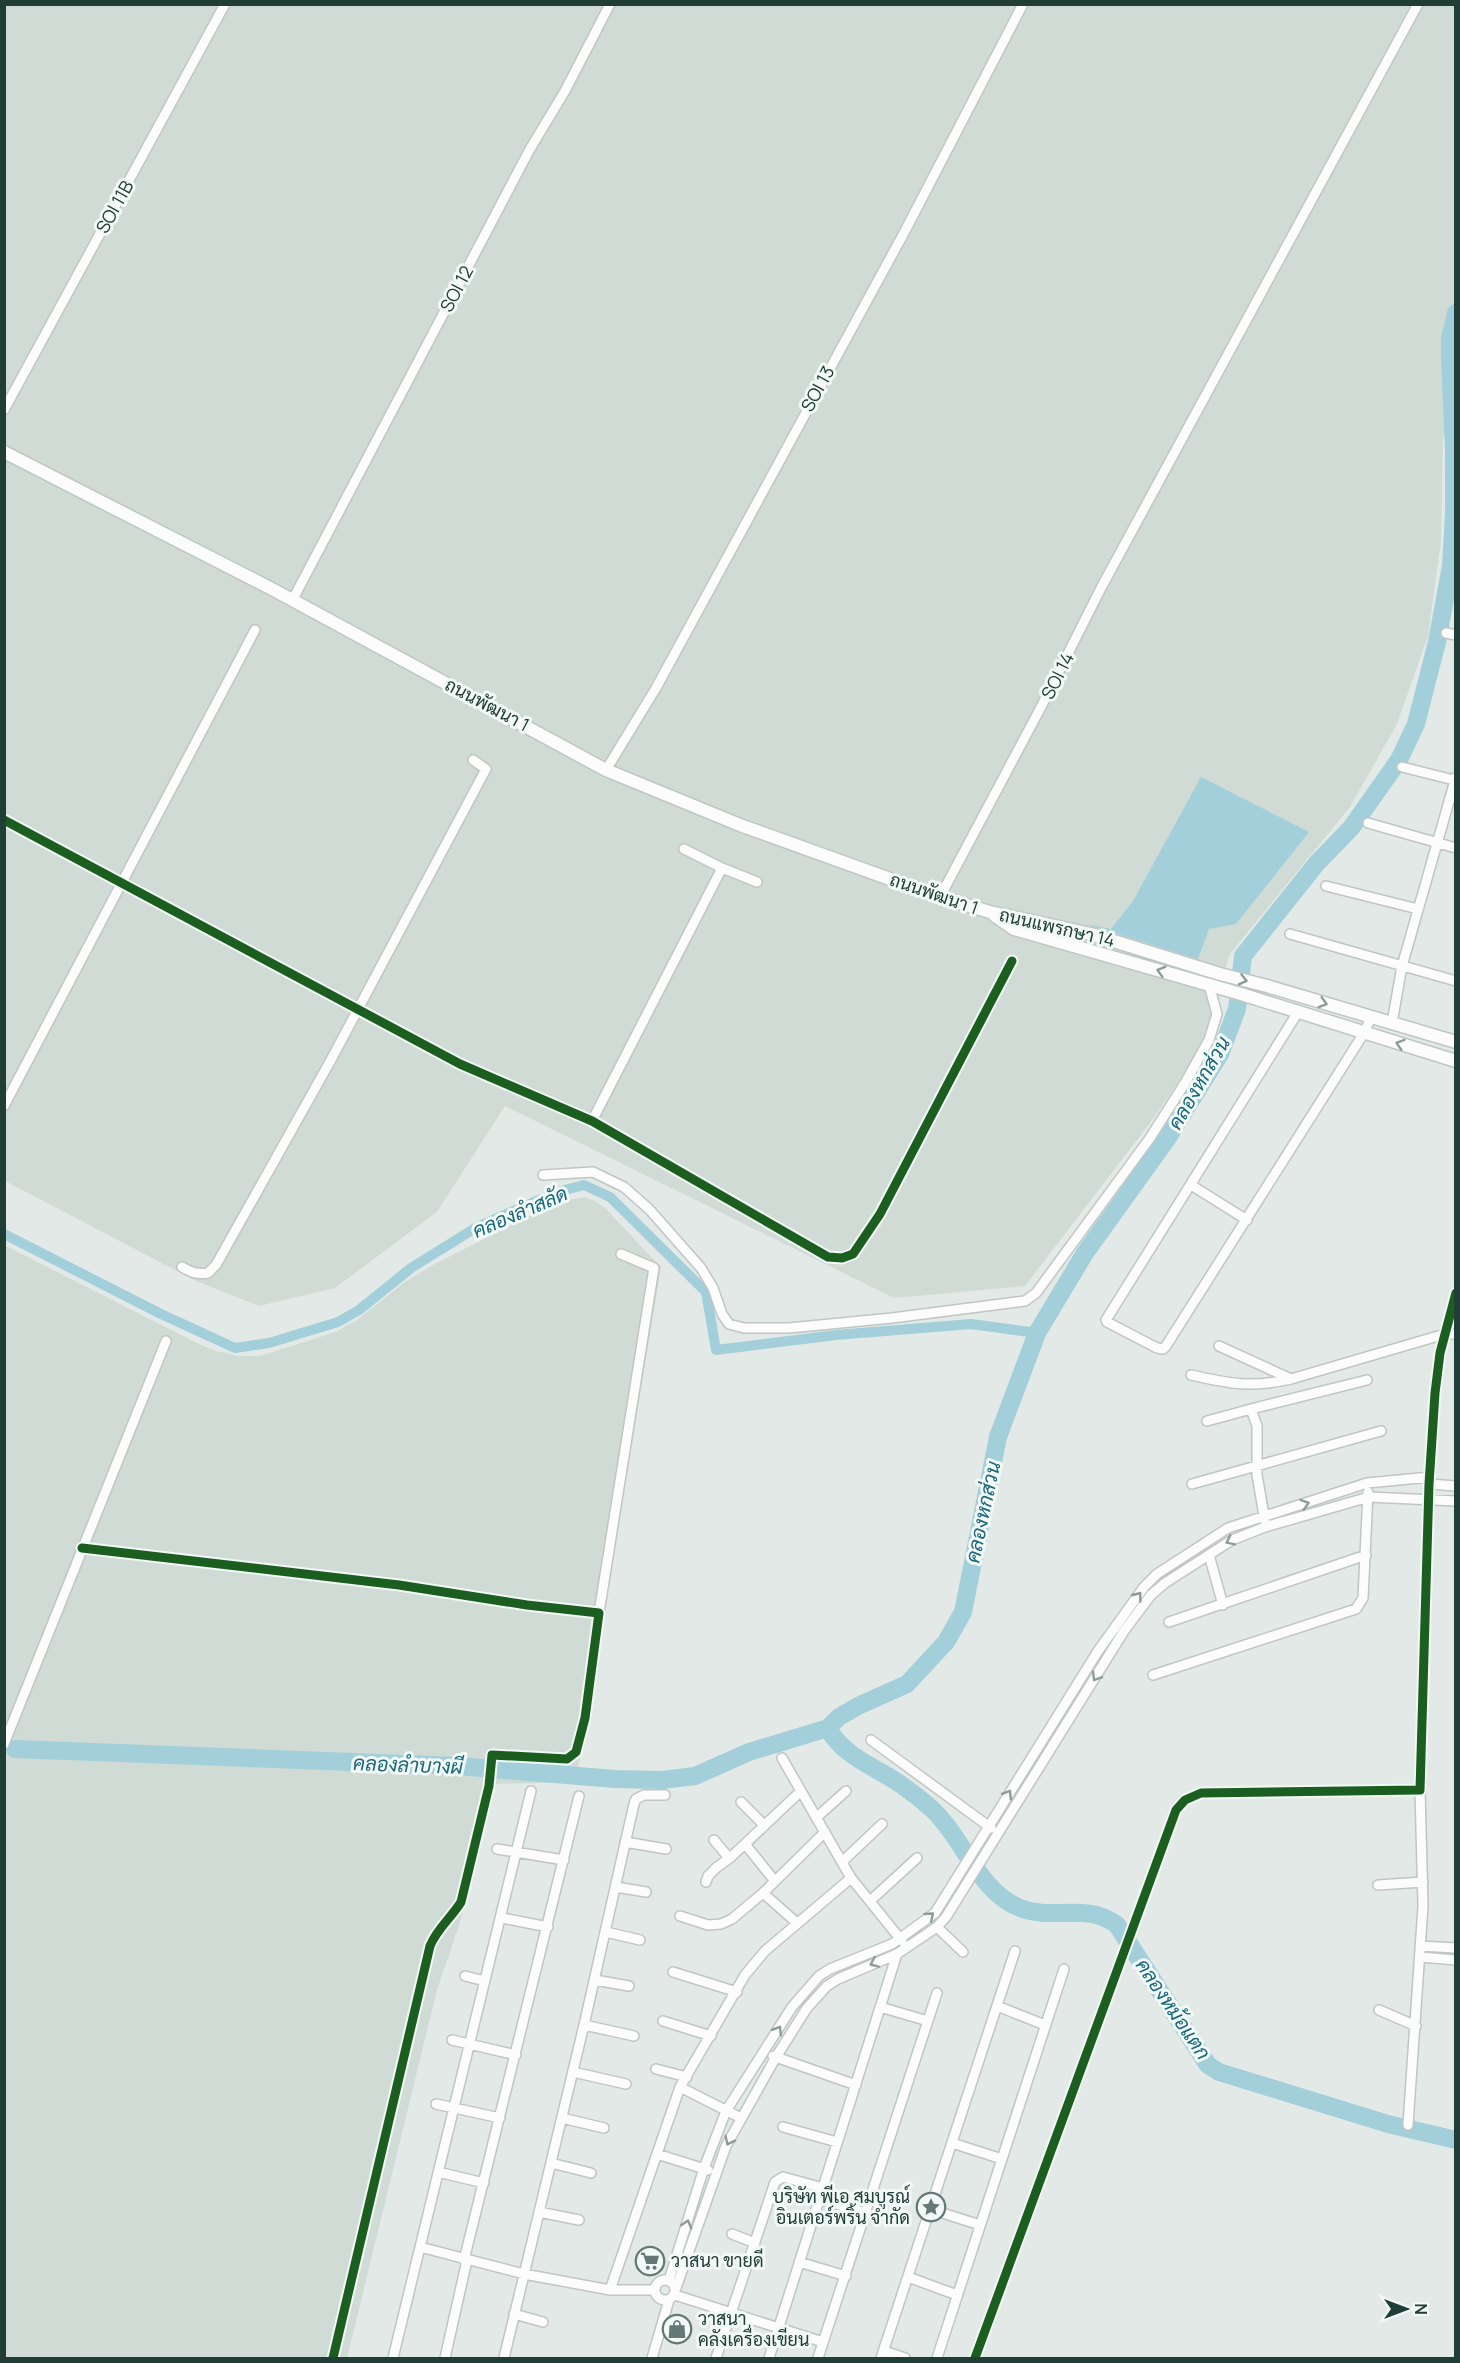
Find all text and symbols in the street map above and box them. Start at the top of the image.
street label: SOI 11B [90,176,138,237]
street label: SOI 12 [434,261,478,316]
street label: SOI 13 [795,361,839,416]
street label: SOI 14 [1035,648,1079,703]
street label: ถนนพัฒนา 1 [441,672,534,736]
street label: ถนนพัฒนา 1 [887,867,982,919]
street label: ถนนแพรกษา 14 [997,902,1117,952]
one-way arrow [1156,966,1166,979]
one-way arrow [1238,973,1248,986]
one-way arrow [1317,996,1328,1008]
water label: คลองหกส่วน [1161,1031,1236,1134]
one-way arrow [1395,1039,1406,1051]
water label: คลองลำสลัด [468,1179,571,1244]
water label: คลองหกส่วน [959,1458,1007,1565]
one-way arrow [1299,1499,1310,1511]
one-way arrow [1226,1534,1237,1546]
one-way arrow [1130,1591,1141,1602]
one-way arrow [1091,1671,1103,1681]
water label: คลองลำบางผี [353,1749,464,1780]
one-way arrow [1000,1790,1012,1800]
one-way arrow [923,1912,934,1923]
water label: คลองหม้อแตก [1130,1953,1217,2065]
one-way arrow [869,1956,880,1968]
one-way arrow [770,2026,782,2036]
one-way arrow [724,2135,736,2146]
place label: บริษัท พีเอ สมบูรณ์ อินเตอร์พริ้น จำกัด [773,2184,910,2229]
place icon: บริษัท พีเอ สมบูรณ์ อินเตอร์พริ้น จำกัด [915,2191,947,2223]
one-way arrow [679,2219,692,2230]
supermarket icon: วาสนา ขายดี [634,2245,666,2277]
place label: วาสนา ขายดี [671,2248,764,2272]
north arrow [1376,2279,1436,2339]
text: N [1410,2303,1432,2315]
place label: วาสนา คลังเครื่องเขียน [698,2306,809,2351]
shop icon: วาสนา คลังเครื่องเขียน [661,2313,693,2345]

